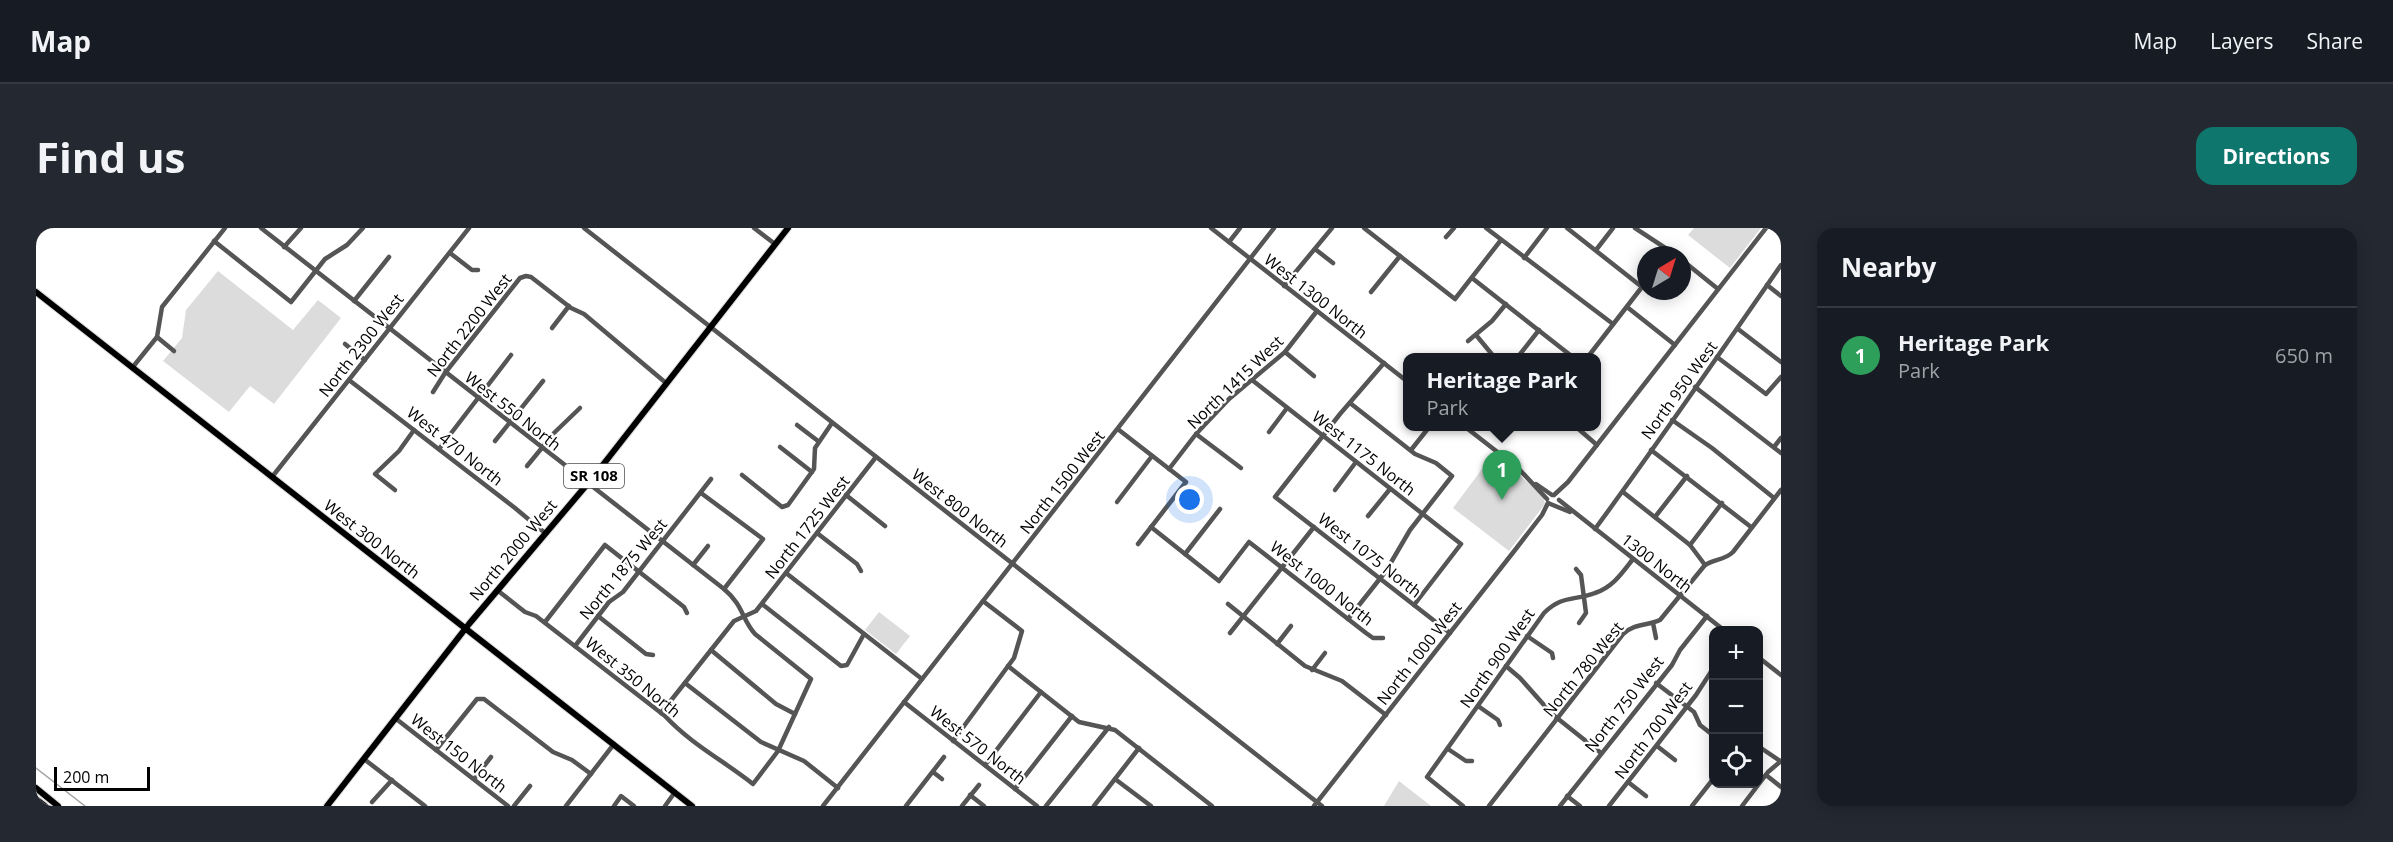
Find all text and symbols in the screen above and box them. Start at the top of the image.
text: Map [30,22,91,60]
text: Map [2134,27,2177,55]
text: Layers [2210,27,2274,55]
text: Share [2307,27,2363,55]
button: Directions [2196,127,2357,185]
text: Find us [36,128,185,185]
north arrow [1637,246,1691,300]
street label: West 1300 North [1260,249,1372,343]
text: Nearby [1841,249,1936,285]
street label: North 2200 West [422,268,517,381]
street label: North 2300 West [314,288,409,401]
text: Heritage Park [1898,327,2049,357]
street label: North 1415 West [1182,330,1288,434]
street label: North 950 West [1636,336,1722,444]
text: 1 [1855,342,1866,369]
text: 650 m [2275,342,2333,369]
popup [1403,353,1601,431]
text: Park [1898,357,1940,384]
text: Heritage Park [1426,364,1578,394]
street label: West 550 North [460,366,566,456]
text: Park [1426,394,1468,421]
street label: West 470 North [402,401,508,491]
street label: West 1175 North [1308,406,1420,500]
street label: North 1500 West [1015,425,1110,538]
pin: 1 [1482,450,1522,500]
street label: West 800 North [907,463,1013,553]
road number: SR 108 [564,464,624,488]
street label: North 1725 West [760,470,855,583]
your location [1175,485,1204,514]
street label: West 300 North [319,494,425,584]
street label: North 2000 West [464,495,562,605]
street label: West 1075 North [1314,508,1426,602]
street label: North 1875 West [574,514,672,624]
street label: 1300 North [1617,528,1697,598]
street label: West 1000 North [1266,536,1378,630]
street label: North 1000 West [1372,596,1467,709]
street label: North 900 West [1455,604,1540,712]
street label: North 780 West [1538,617,1628,721]
map controls [1709,626,1763,788]
button: + [1709,626,1763,680]
street label: West 350 North [581,632,685,722]
street label: North 750 West [1579,651,1669,757]
street label: North 700 West [1609,677,1697,783]
button: − [1709,680,1763,734]
street label: West 570 North [925,700,1031,790]
street label: West 150 North [406,708,512,798]
button: locate [1709,734,1763,788]
scale bar [54,764,150,792]
text: 200 m [63,766,109,788]

